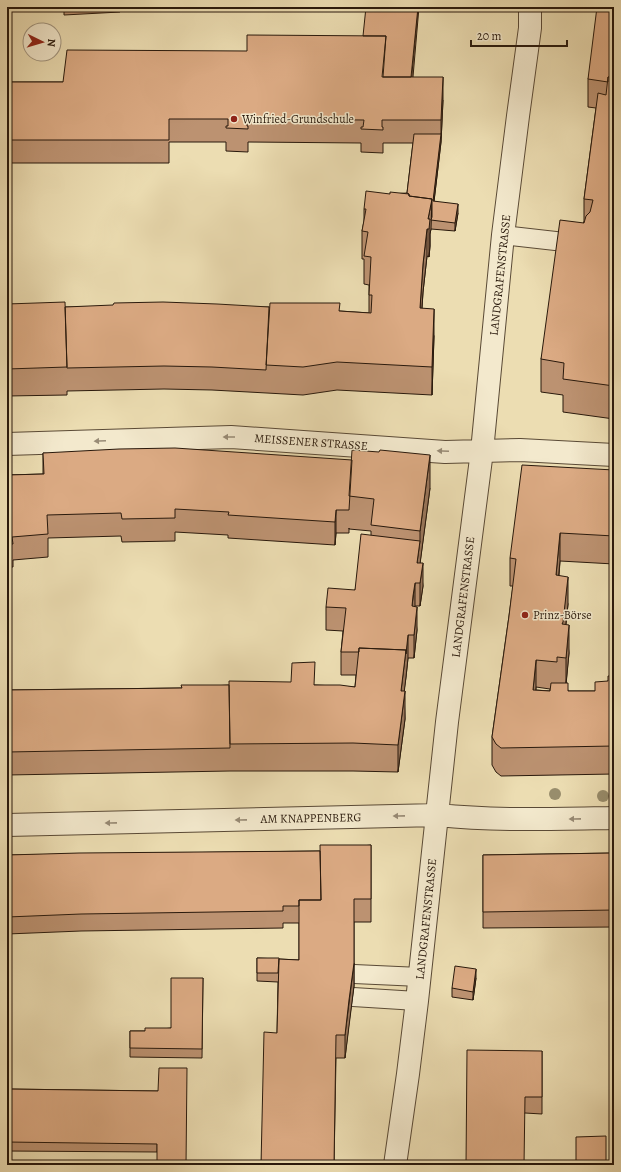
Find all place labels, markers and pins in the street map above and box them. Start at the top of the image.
place label: Winfried-Grundschule [241,111,354,127]
marker: Winfried-Grundschule [229,114,239,124]
place label: Prinz-Börse [533,607,592,623]
marker: Prinz-Börse [520,610,530,620]

